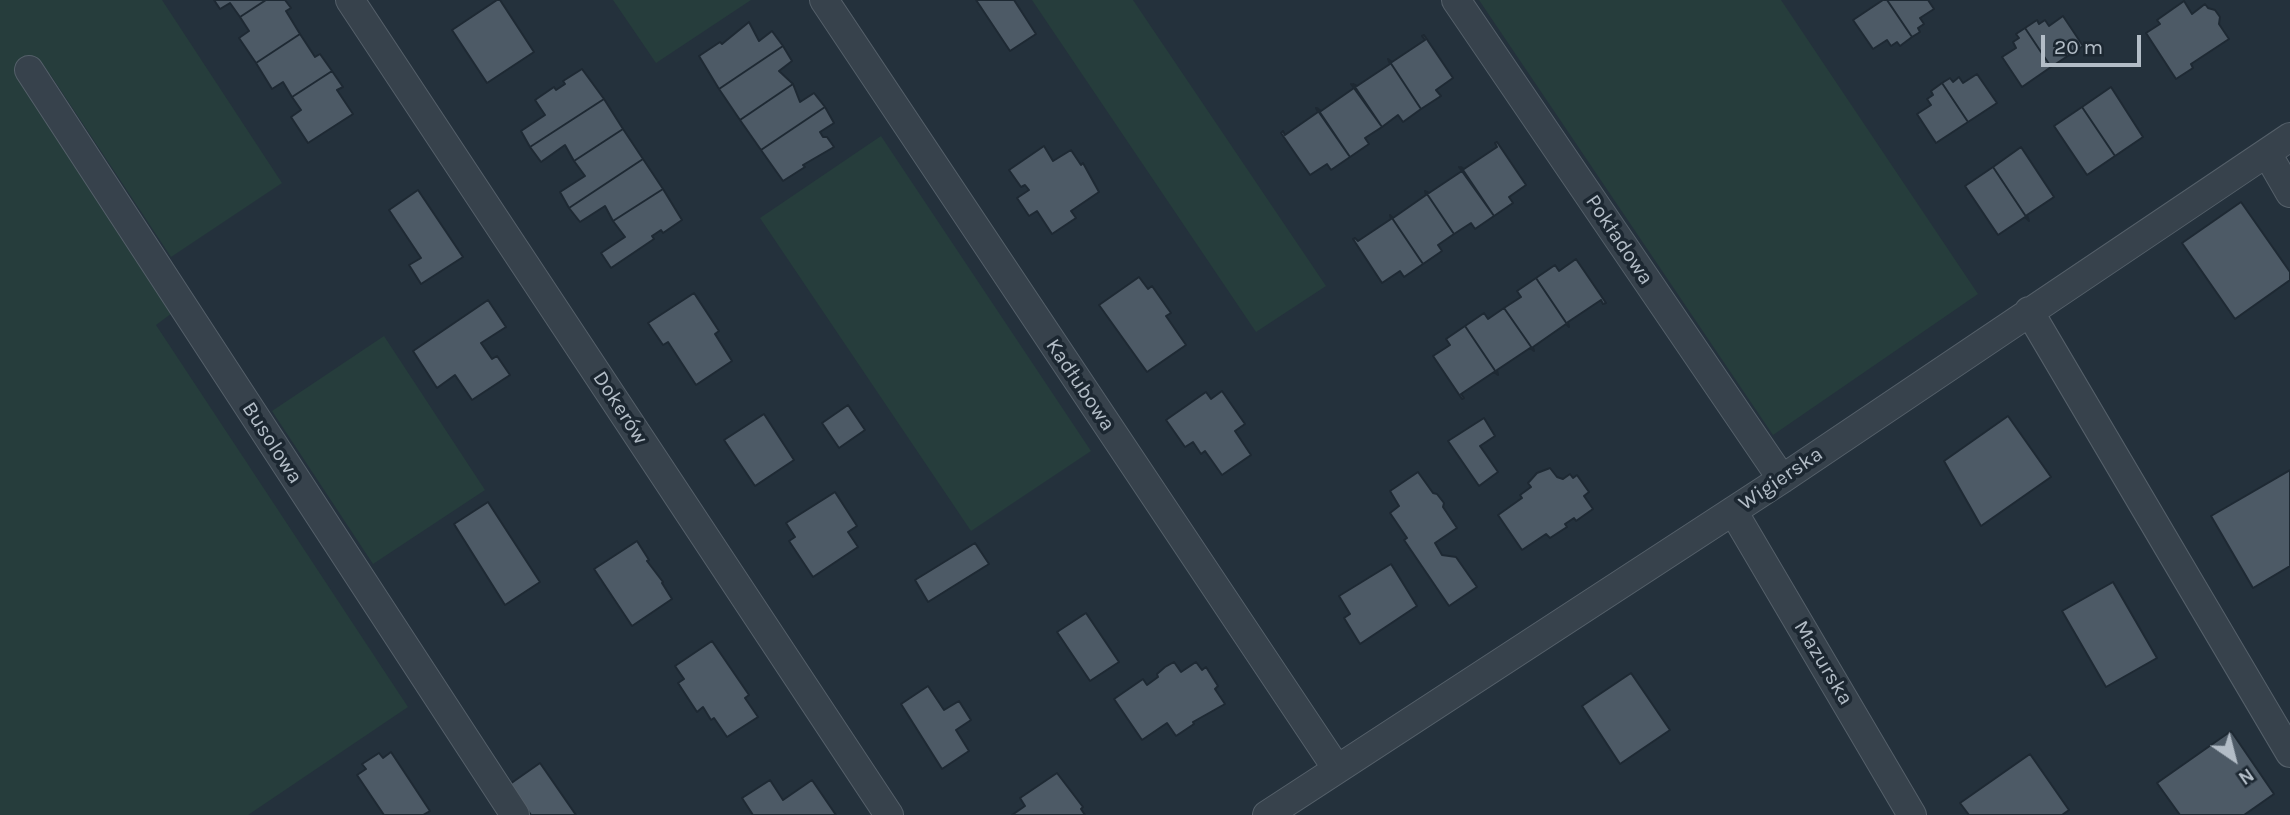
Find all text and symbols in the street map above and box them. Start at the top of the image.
scale bar [2045,21,2145,65]
text: 20 m [2054,35,2103,59]
street label: Pokładowa [1580,190,1658,290]
street label: Kadłubowa [1040,334,1120,436]
street label: Dokerów [587,367,653,449]
street label: Busolowa [236,397,308,489]
street label: Wigierska [1734,442,1828,516]
street label: Mazurska [1788,616,1858,710]
north arrow [2199,724,2269,794]
text: N [2234,763,2258,789]

